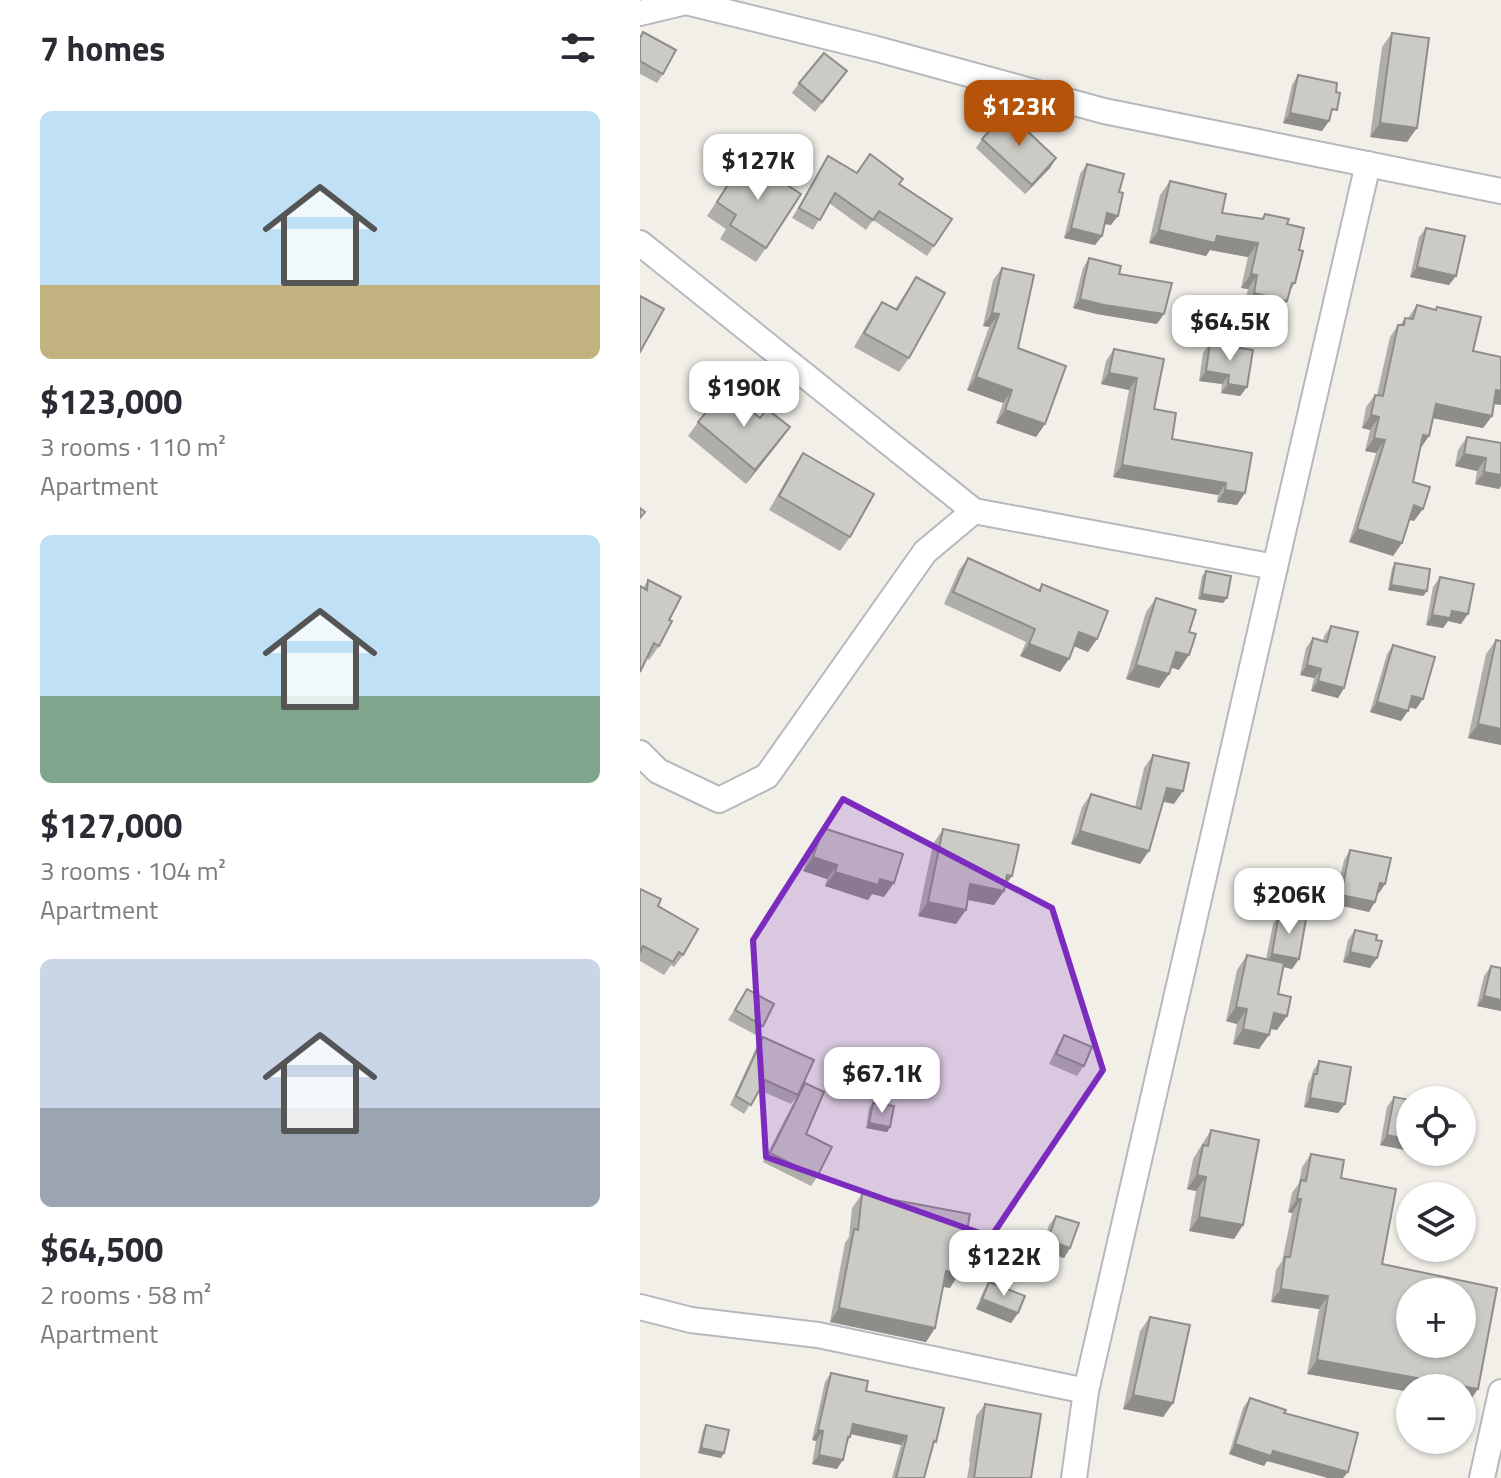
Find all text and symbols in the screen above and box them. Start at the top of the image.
text: 7 homes [40,22,165,74]
icon: filters [556,26,600,70]
pin: $123K [963,80,1075,148]
text: $123K [982,86,1056,125]
pin: $127K [702,134,814,202]
text: $127K [721,140,795,179]
icon: home [248,163,392,307]
pin: $64.5K [1165,295,1295,363]
text: $64.5K [1190,301,1270,340]
pin: $190K [688,361,800,429]
text: $190K [707,367,781,406]
text: $123,000 [40,375,182,427]
text: 3 rooms · 110 m² [40,427,226,466]
text: Apartment [40,466,158,505]
icon: home [248,587,392,731]
text: $127,000 [40,799,182,851]
text: 3 rooms · 104 m² [40,851,226,890]
pin: $206K [1233,868,1345,936]
text: $206K [1252,874,1326,913]
text: Apartment [40,890,158,929]
icon: home [248,1011,392,1155]
pin: $67.1K [817,1047,947,1115]
text: $67.1K [842,1053,922,1092]
map controls [1396,1086,1476,1454]
button: locate [1396,1086,1476,1166]
button: layers [1396,1182,1476,1262]
text: $64,500 [40,1223,163,1275]
pin: $122K [948,1230,1060,1298]
text: $122K [967,1236,1041,1275]
text: 2 rooms · 58 m² [40,1275,211,1314]
button: + [1396,1278,1476,1358]
text: Apartment [40,1314,158,1353]
button: − [1396,1374,1476,1454]

